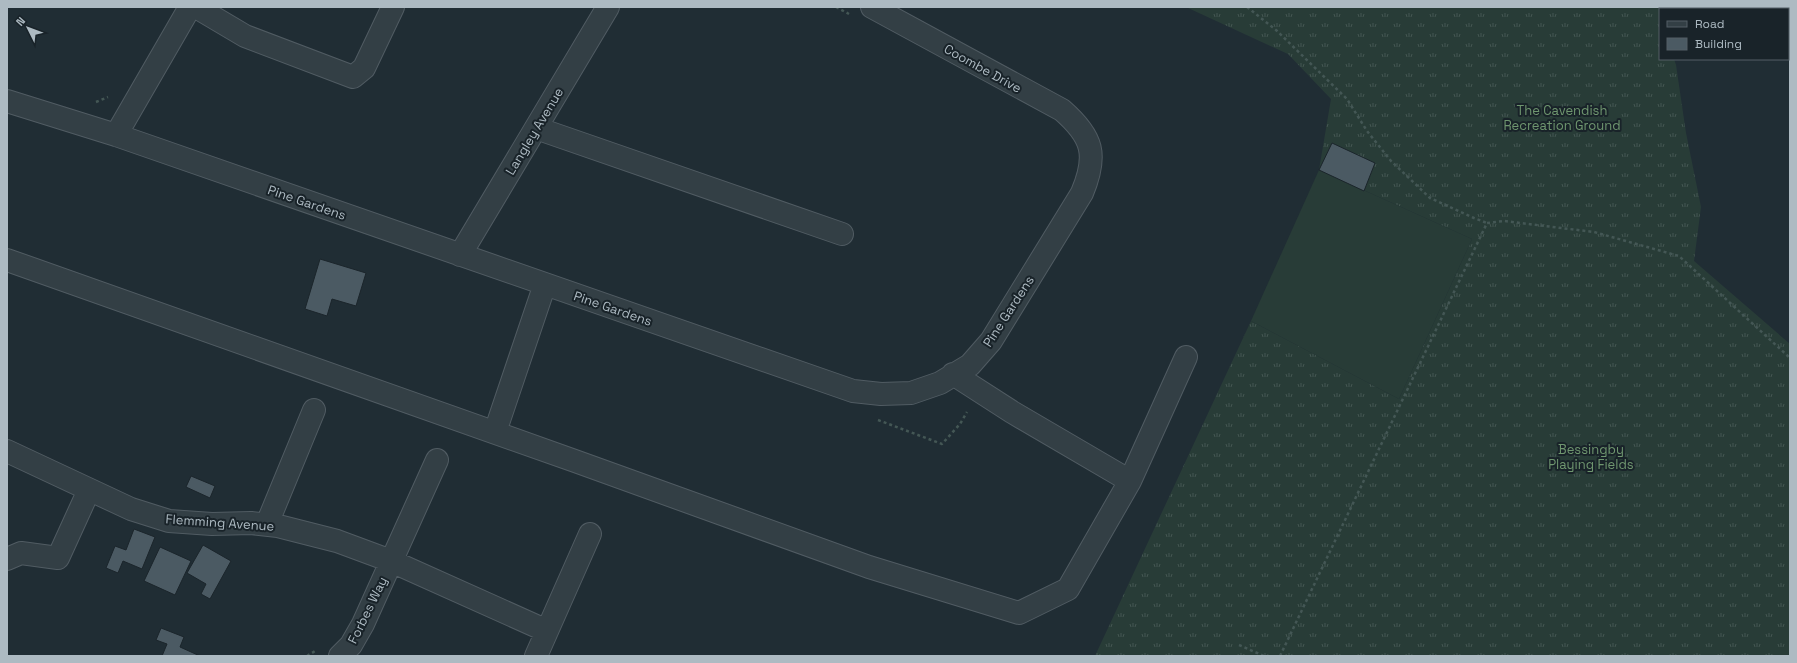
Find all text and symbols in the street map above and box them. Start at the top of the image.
north arrow [8,8,48,48]
legend [1659,8,1789,60]
text: N [13,14,28,29]
text: Road [1695,16,1724,32]
text: Building [1695,36,1742,52]
street label: Coombe Drive [941,40,1025,97]
street label: Langley Avenue [502,85,567,178]
park label: The Cavendish Recreation Ground [1503,102,1621,134]
street label: Pine Gardens [265,181,348,224]
street label: Pine Gardens [979,272,1038,350]
street label: Pine Gardens [571,287,654,330]
park label: Bessingby Playing Fields [1548,441,1634,473]
street label: Flemming Avenue [165,510,275,535]
street label: Forbes Way [344,574,391,647]

